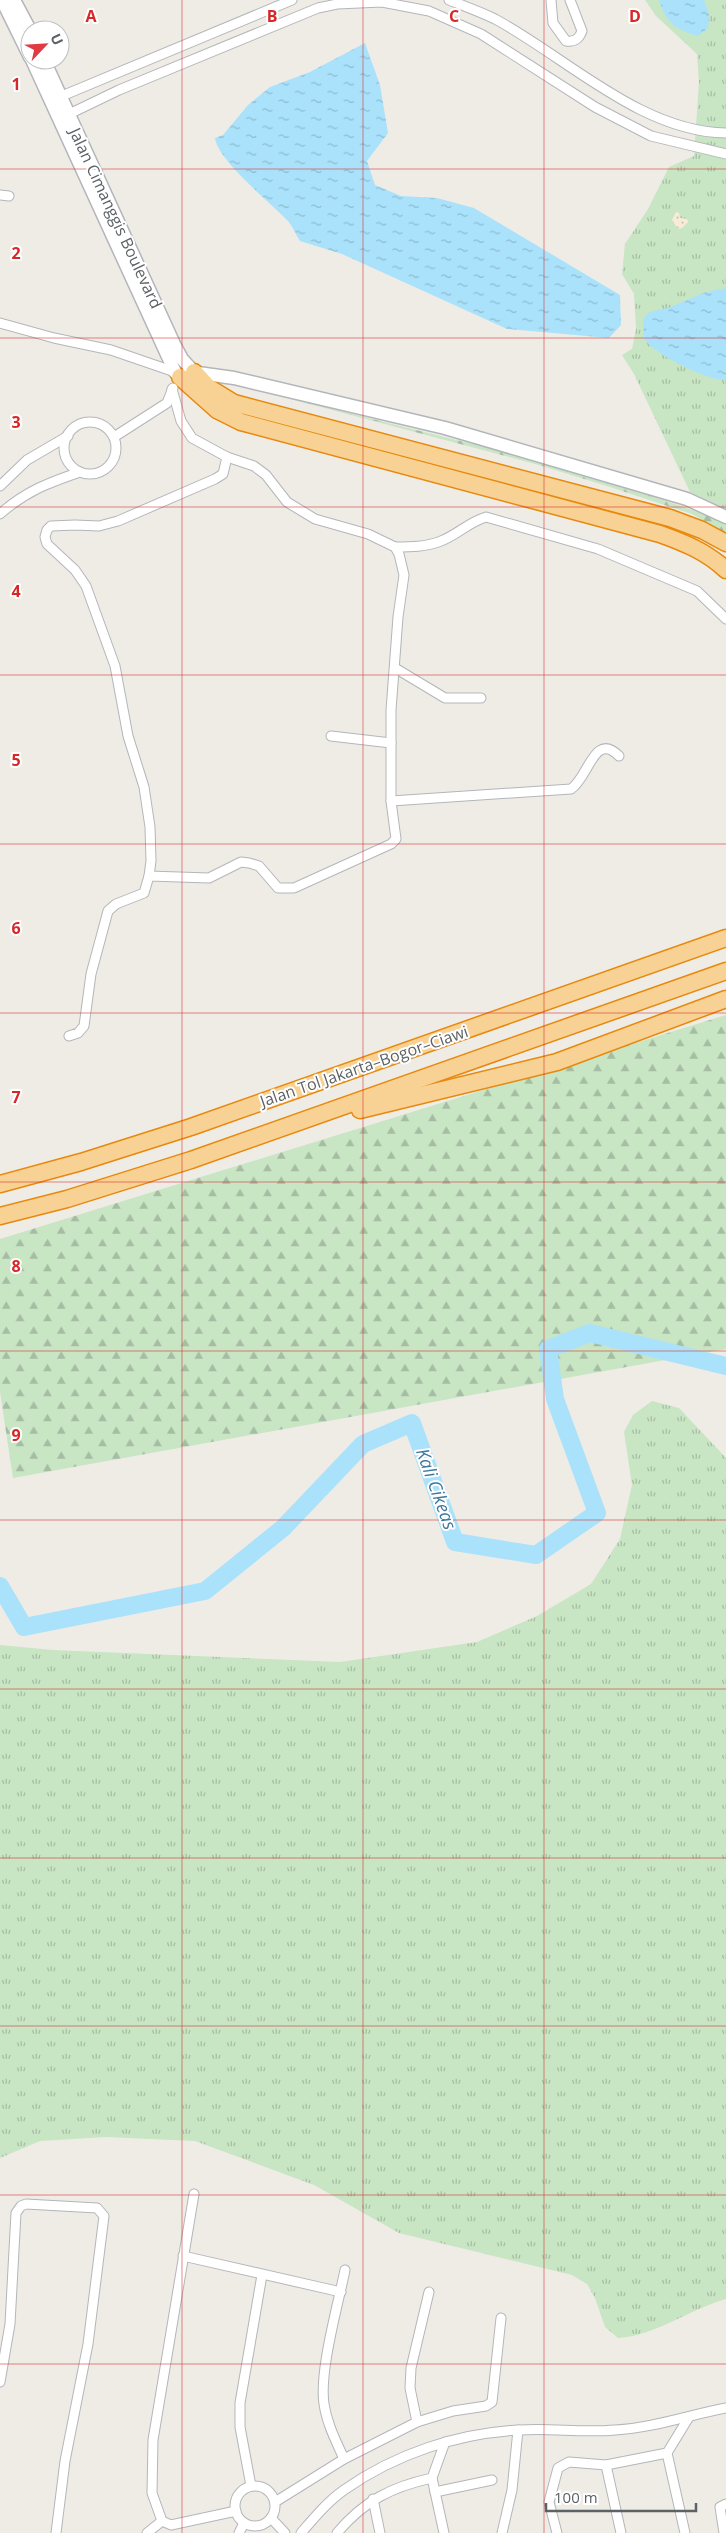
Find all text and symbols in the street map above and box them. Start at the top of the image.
text: A [85,5,97,27]
text: B [267,5,277,27]
text: C [449,5,459,27]
text: D [629,5,641,27]
north arrow [20,20,70,70]
text: U [46,30,68,48]
text: 1 [11,73,21,95]
street label: Jalan Cimanggis Boulevard [64,122,168,312]
text: 2 [11,242,21,264]
text: 3 [11,411,21,433]
text: 4 [11,580,21,602]
text: 5 [11,749,21,771]
text: 6 [11,917,21,939]
street label: Jalan Tol Jakarta–Bogor–Ciawi [255,1020,471,1113]
text: 7 [11,1086,21,1108]
text: 8 [11,1255,21,1277]
text: 9 [11,1424,21,1446]
water label: Kali Cikeas [411,1445,463,1533]
scale bar [546,2480,696,2512]
text: 100 m [554,2487,598,2507]

